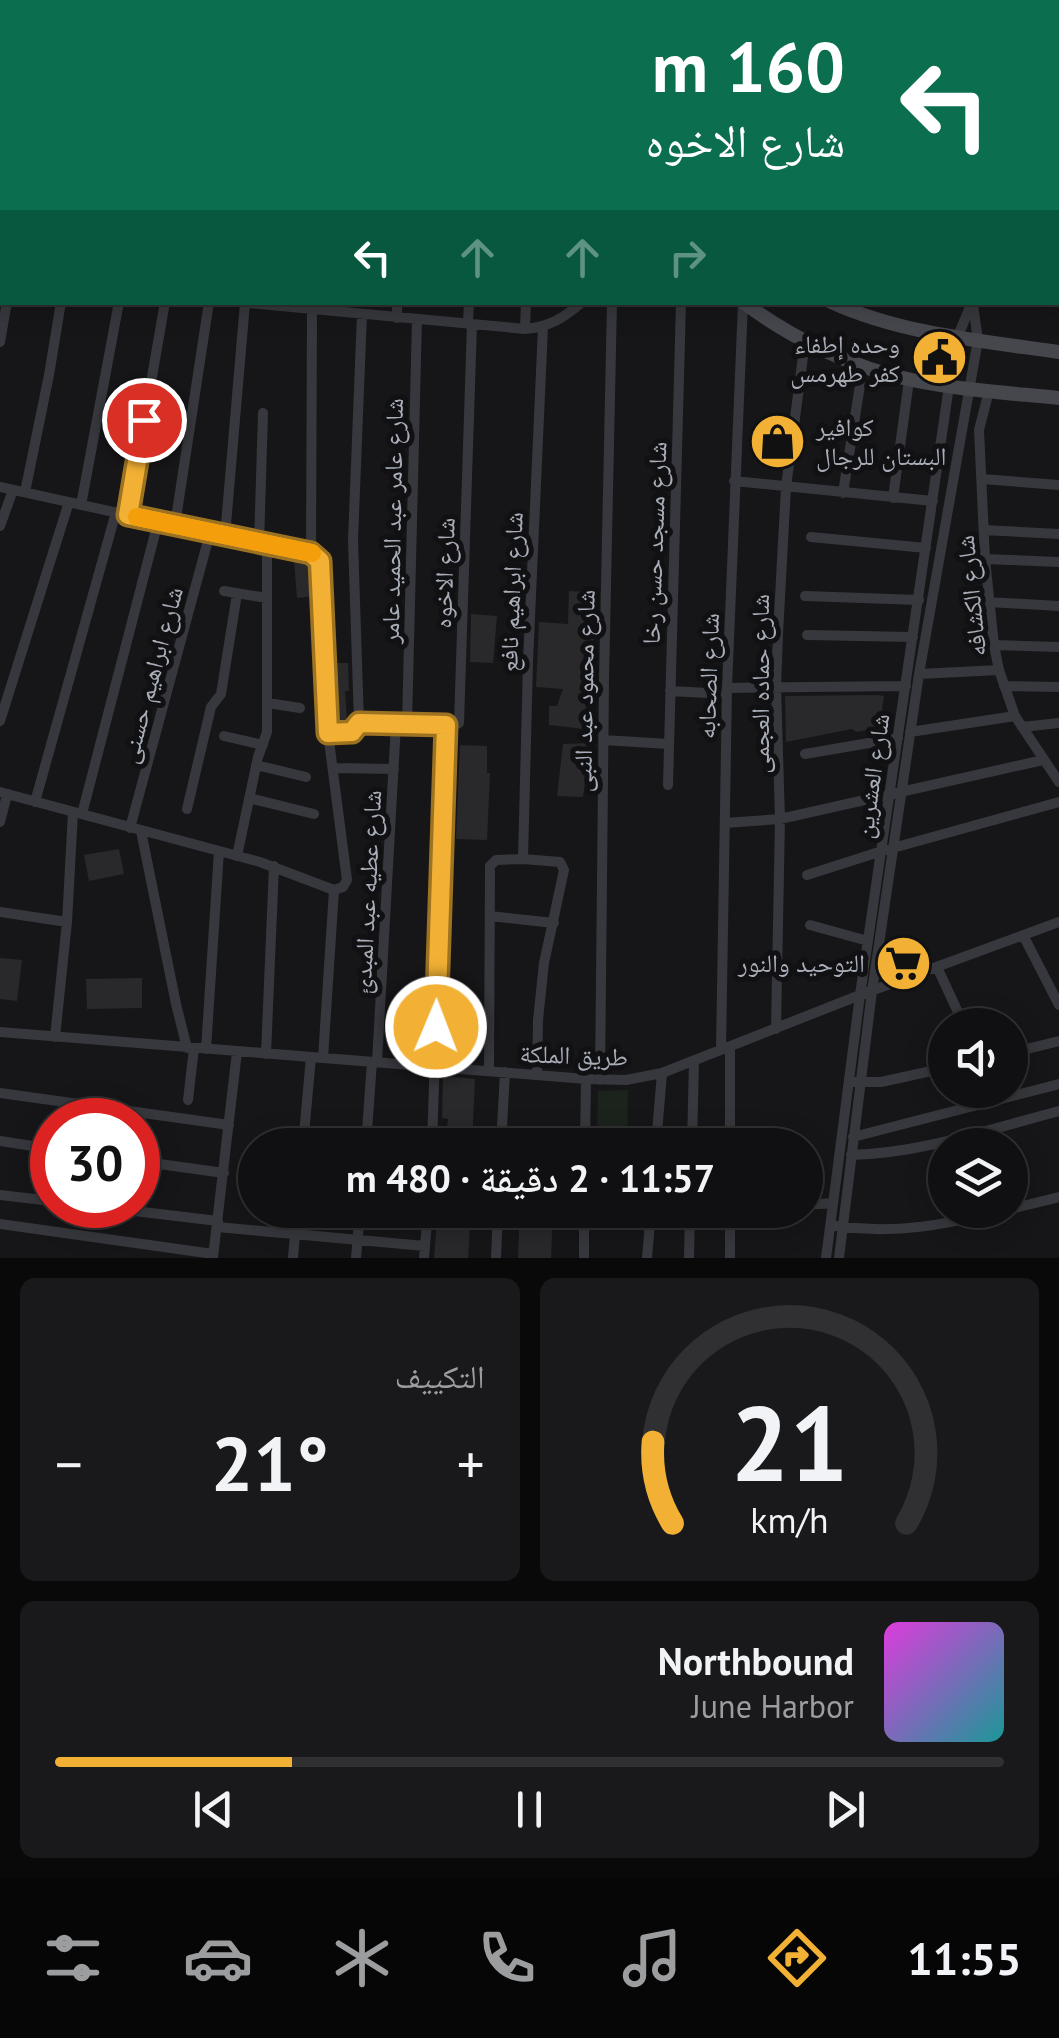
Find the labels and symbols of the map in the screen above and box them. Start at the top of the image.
place label: وحده إطفاء كفر طهرمس [790,328,900,389]
public building icon: وحده إطفاء كفر طهرمس [909,328,969,388]
pin [102,378,187,463]
street label: شارع عامر عبد الحميد عامر [374,398,410,645]
shop icon: كوافير البستان للرجال [747,411,807,471]
place label: كوافير البستان للرجال [815,411,946,472]
street label: شارع مسجد حسن رخا [634,441,674,645]
street label: شارع ابراهيم نافع [492,511,531,673]
street label: شارع الاخوه [426,517,462,629]
street label: شارع الكشافه [949,534,993,658]
street label: شارع ابراهيم حسنى [112,583,191,767]
street label: شارع محمود عبد النبى [566,589,602,793]
street label: شارع حماده العجمى [744,594,776,774]
street label: شارع الصحابه [690,612,726,740]
street label: شارع العشرين [847,712,897,840]
street label: شارع عطيه عبد المبدئ [346,789,388,995]
supermarket icon: التوحيد والنور [874,933,934,993]
place label: التوحيد والنور [737,947,865,979]
position arrow [384,975,488,1079]
street label: طريق الملكة [519,1037,629,1073]
speed limit sign: 30 [30,1098,160,1228]

